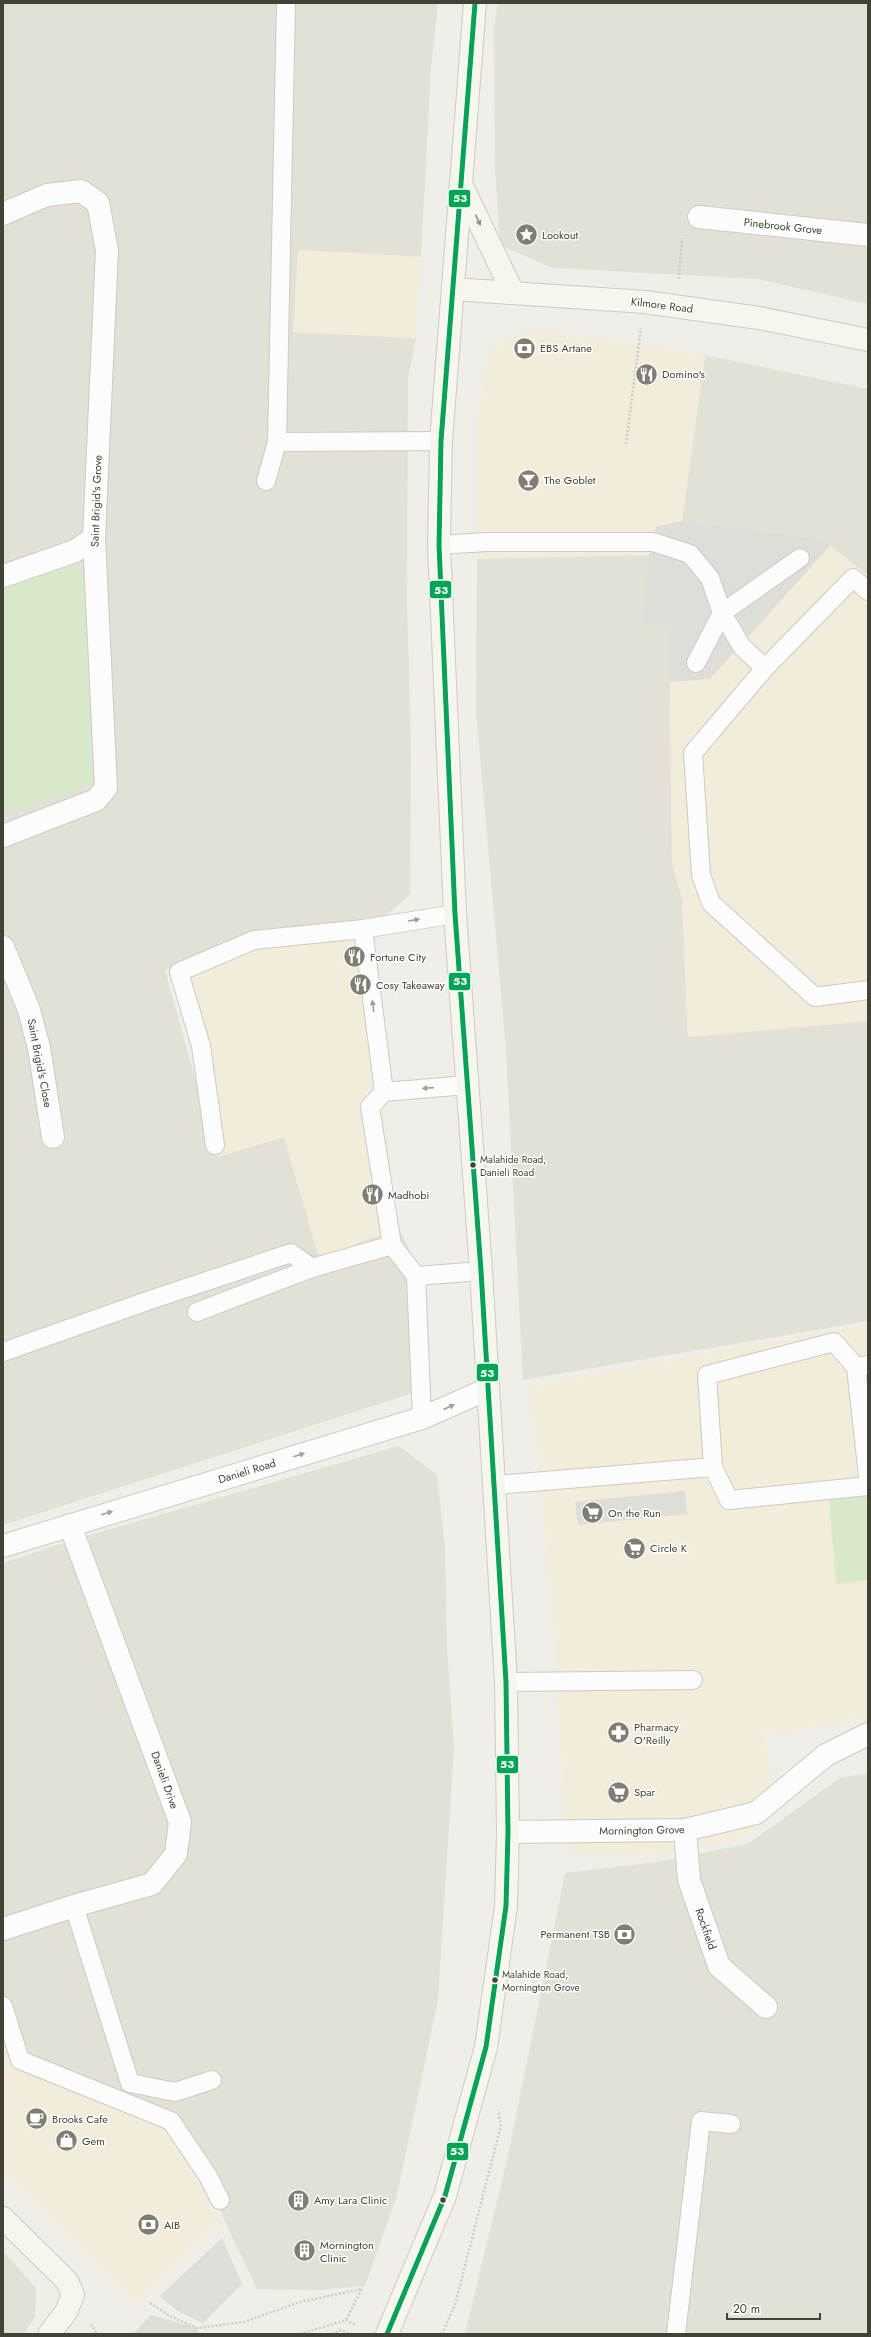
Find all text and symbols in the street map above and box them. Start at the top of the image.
line badge: 53 [448,189,471,208]
text: 53 [453,190,467,206]
one-way arrow [474,214,481,226]
street label: Pinebrook Grove [743,214,823,238]
place icon: Lookout [514,222,540,248]
place label: Lookout [542,227,578,243]
street label: Kilmore Road [630,293,694,317]
bank icon: EBS Artane [511,335,537,361]
place label: EBS Artane [540,340,592,356]
restaurant icon: Domino's [634,361,660,387]
place label: Domino's [662,366,705,382]
street label: Saint Brigid's Grove [86,454,106,547]
bar icon: The Goblet [515,467,541,493]
place label: The Goblet [544,472,596,488]
line badge: 53 [429,580,452,599]
text: 53 [434,582,448,598]
one-way arrow [408,917,420,923]
restaurant icon: Fortune City [342,944,368,970]
place label: Fortune City [370,949,426,965]
restaurant icon: Cosy Takeaway [348,972,374,998]
line badge: 53 [448,972,471,991]
text: 53 [453,973,467,989]
place label: Cosy Takeaway [376,977,445,993]
one-way arrow [370,1000,376,1012]
street label: Saint Brigid's Close [24,1017,57,1109]
one-way arrow [422,1085,434,1092]
place label: Malahide Road, Danieli Road [480,1152,546,1180]
marker: Malahide Road, Danieli Road [468,1160,478,1170]
restaurant icon: Madhobi [359,1182,385,1208]
place label: Madhobi [388,1187,430,1203]
line badge: 53 [476,1363,499,1382]
text: 53 [480,1365,494,1381]
one-way arrow [443,1403,455,1409]
one-way arrow [293,1452,305,1458]
street label: Danieli Road [216,1455,278,1487]
supermarket icon: On the Run [580,1500,606,1526]
place label: On the Run [608,1505,661,1521]
one-way arrow [102,1510,114,1516]
supermarket icon: Circle K [622,1535,648,1561]
place label: Circle K [650,1540,688,1556]
place label: Pharmacy O'Reilly [634,1719,679,1748]
pharmacy icon: Pharmacy O'Reilly [605,1720,631,1746]
street label: Danieli Drive [147,1749,183,1811]
line badge: 53 [496,1755,519,1774]
text: 53 [500,1756,514,1772]
supermarket icon: Spar [605,1779,631,1805]
place label: Spar [634,1784,656,1800]
street label: Mornington Grove [599,1821,685,1839]
street label: Rockfield [691,1906,721,1952]
bank icon: Permanent TSB [612,1921,638,1947]
place label: Permanent TSB [541,1926,610,1942]
place label: Malahide Road, Mornington Grove [502,1967,580,1995]
marker: Malahide Road, Mornington Grove [490,1975,500,1985]
cafe icon: Brooks Cafe [24,2106,50,2132]
place label: Brooks Cafe [52,2111,108,2127]
shop icon: Gem [53,2128,79,2154]
place label: Gem [82,2133,105,2149]
line badge: 53 [446,2142,469,2161]
text: 53 [450,2143,464,2159]
building icon: Amy Lara Clinic [286,2187,312,2213]
place label: Amy Lara Clinic [314,2192,387,2208]
unlabelled marker [438,2195,448,2205]
bank icon: AIB [136,2212,162,2238]
place label: AIB [164,2217,180,2233]
place label: Mornington Clinic [320,2237,374,2266]
building icon: Mornington Clinic [292,2238,318,2264]
scale bar [727,2295,820,2321]
text: 20 m [733,2300,760,2318]

